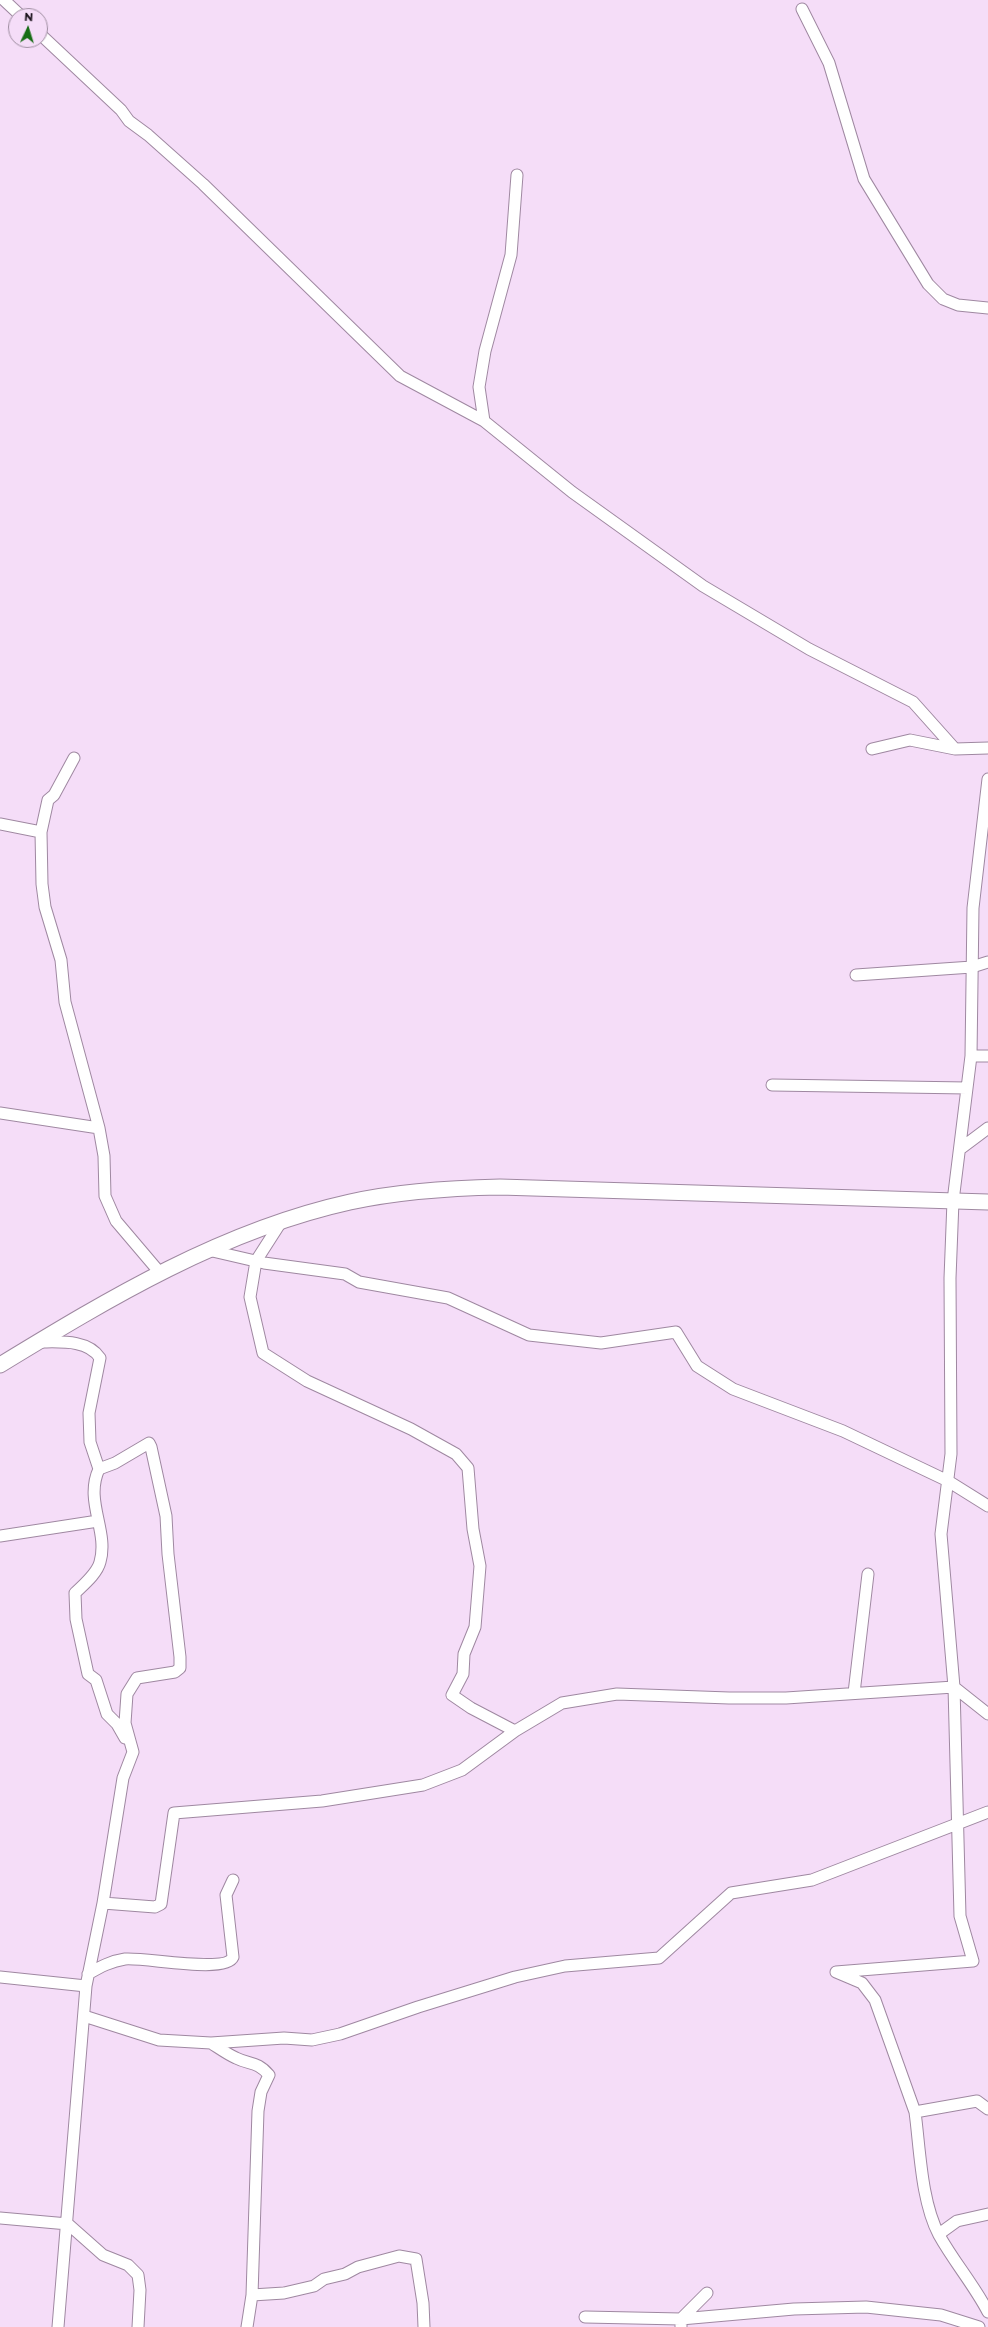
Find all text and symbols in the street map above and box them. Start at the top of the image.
north arrow [8,8,48,48]
text: N [24,10,34,24]

